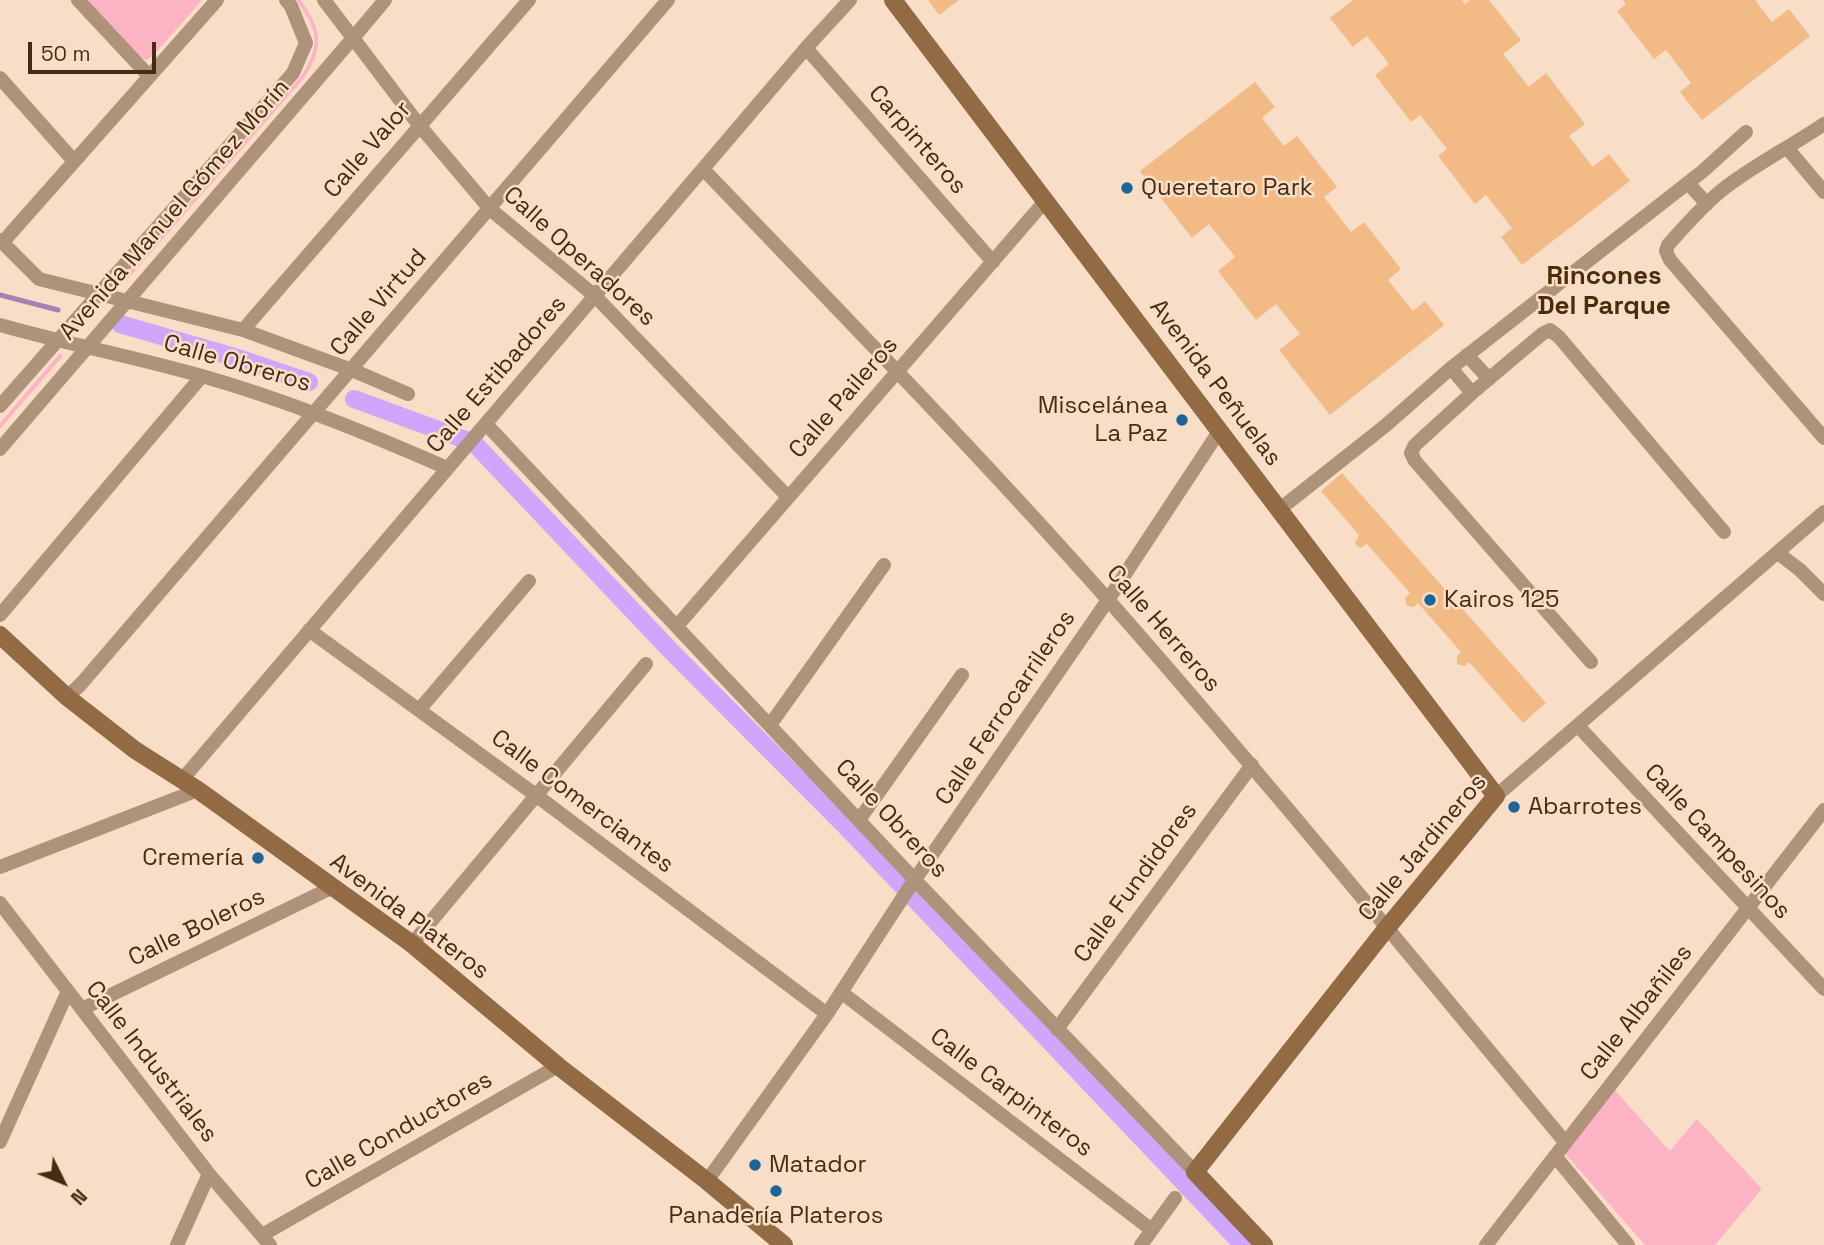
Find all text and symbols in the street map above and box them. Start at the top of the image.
scale bar [32,28,159,72]
text: 50 m [41,40,91,67]
street label: Avenida Manuel Gómez Morín [54,74,296,346]
street label: Carpinteros [862,80,972,200]
street label: Calle Valor [318,96,418,204]
place label: Queretaro Park [1141,174,1313,202]
marker: Queretaro Park [1119,180,1135,196]
street label: Calle Operadores [497,181,661,333]
street label: Calle Virtud [325,244,433,362]
district label: Rincones Del Parque [1537,261,1671,322]
street label: Calle Estibadores [421,291,573,459]
street label: Avenida Peñuelas [1143,294,1287,472]
street label: Calle Obreros [160,329,314,399]
street label: Calle Paileros [783,331,905,465]
place label: Miscelánea La Paz [1038,392,1168,448]
marker: Miscelánea La Paz [1174,412,1190,428]
street label: Calle Herreros [1100,559,1226,699]
place label: Kairos 125 [1444,586,1559,614]
marker: Kairos 125 [1422,592,1438,608]
street label: Calle Ferrocarrileros [930,605,1082,811]
street label: Calle Comerciantes [485,724,679,880]
street label: Calle Obreros [829,754,953,884]
street label: Calle Campesinos [1638,758,1796,926]
street label: Calle Jardineros [1353,768,1493,928]
place label: Abarrotes [1528,793,1642,821]
street label: Calle Fundidores [1068,797,1204,969]
marker: Abarrotes [1506,799,1522,815]
place label: Cremería [142,844,244,872]
street label: Avenida Plateros [324,848,494,986]
marker: Cremería [250,850,266,866]
street label: Calle Boleros [124,883,270,973]
street label: Calle Albañiles [1575,939,1699,1087]
street label: Calle Industriales [79,976,223,1148]
street label: Calle Carpinteros [924,1022,1098,1164]
street label: Calle Conductores [300,1066,498,1196]
north arrow [28,1147,98,1217]
place label: Matador [769,1151,867,1179]
marker: Matador [747,1157,763,1173]
text: N [65,1183,92,1210]
marker: Panadería Plateros [768,1183,784,1199]
place label: Panadería Plateros [669,1202,883,1230]

